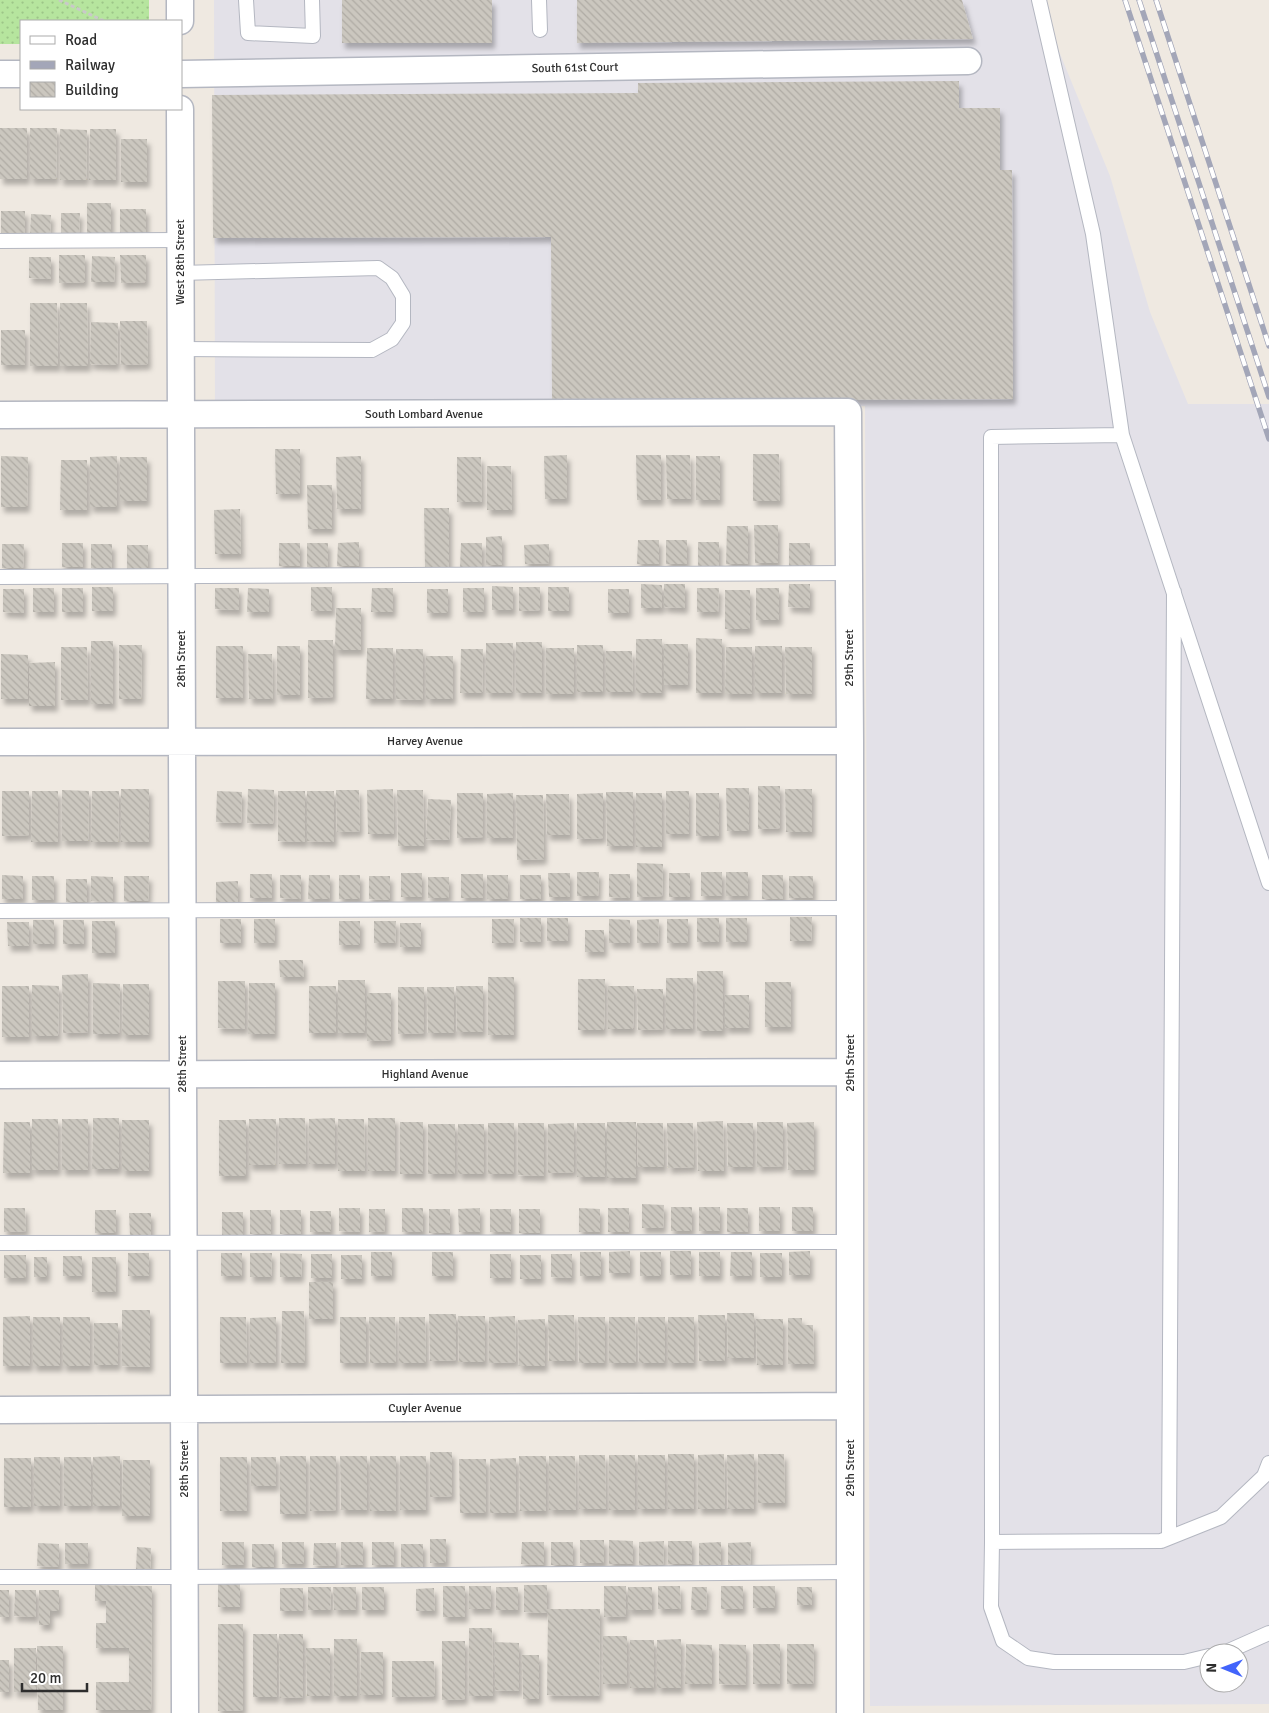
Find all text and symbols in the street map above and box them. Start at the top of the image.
legend [20,20,182,110]
text: Road [65,31,97,49]
text: Railway [65,56,115,74]
street label: South 61st Court [532,60,618,76]
text: Building [65,81,119,99]
street label: West 28th Street [173,219,188,305]
street label: South Lombard Avenue [365,407,483,422]
street label: 29th Street [842,629,857,687]
street label: 28th Street [174,630,189,688]
street label: Harvey Avenue [387,734,463,749]
street label: 29th Street [843,1034,858,1092]
street label: 28th Street [175,1035,190,1093]
street label: Highland Avenue [382,1067,468,1082]
street label: Cuyler Avenue [388,1401,462,1416]
street label: 29th Street [843,1439,858,1497]
street label: 28th Street [177,1440,192,1498]
north arrow [1199,1643,1249,1693]
scale bar [22,1660,88,1692]
text: N [1203,1663,1220,1673]
text: 20 m [30,1669,61,1687]

